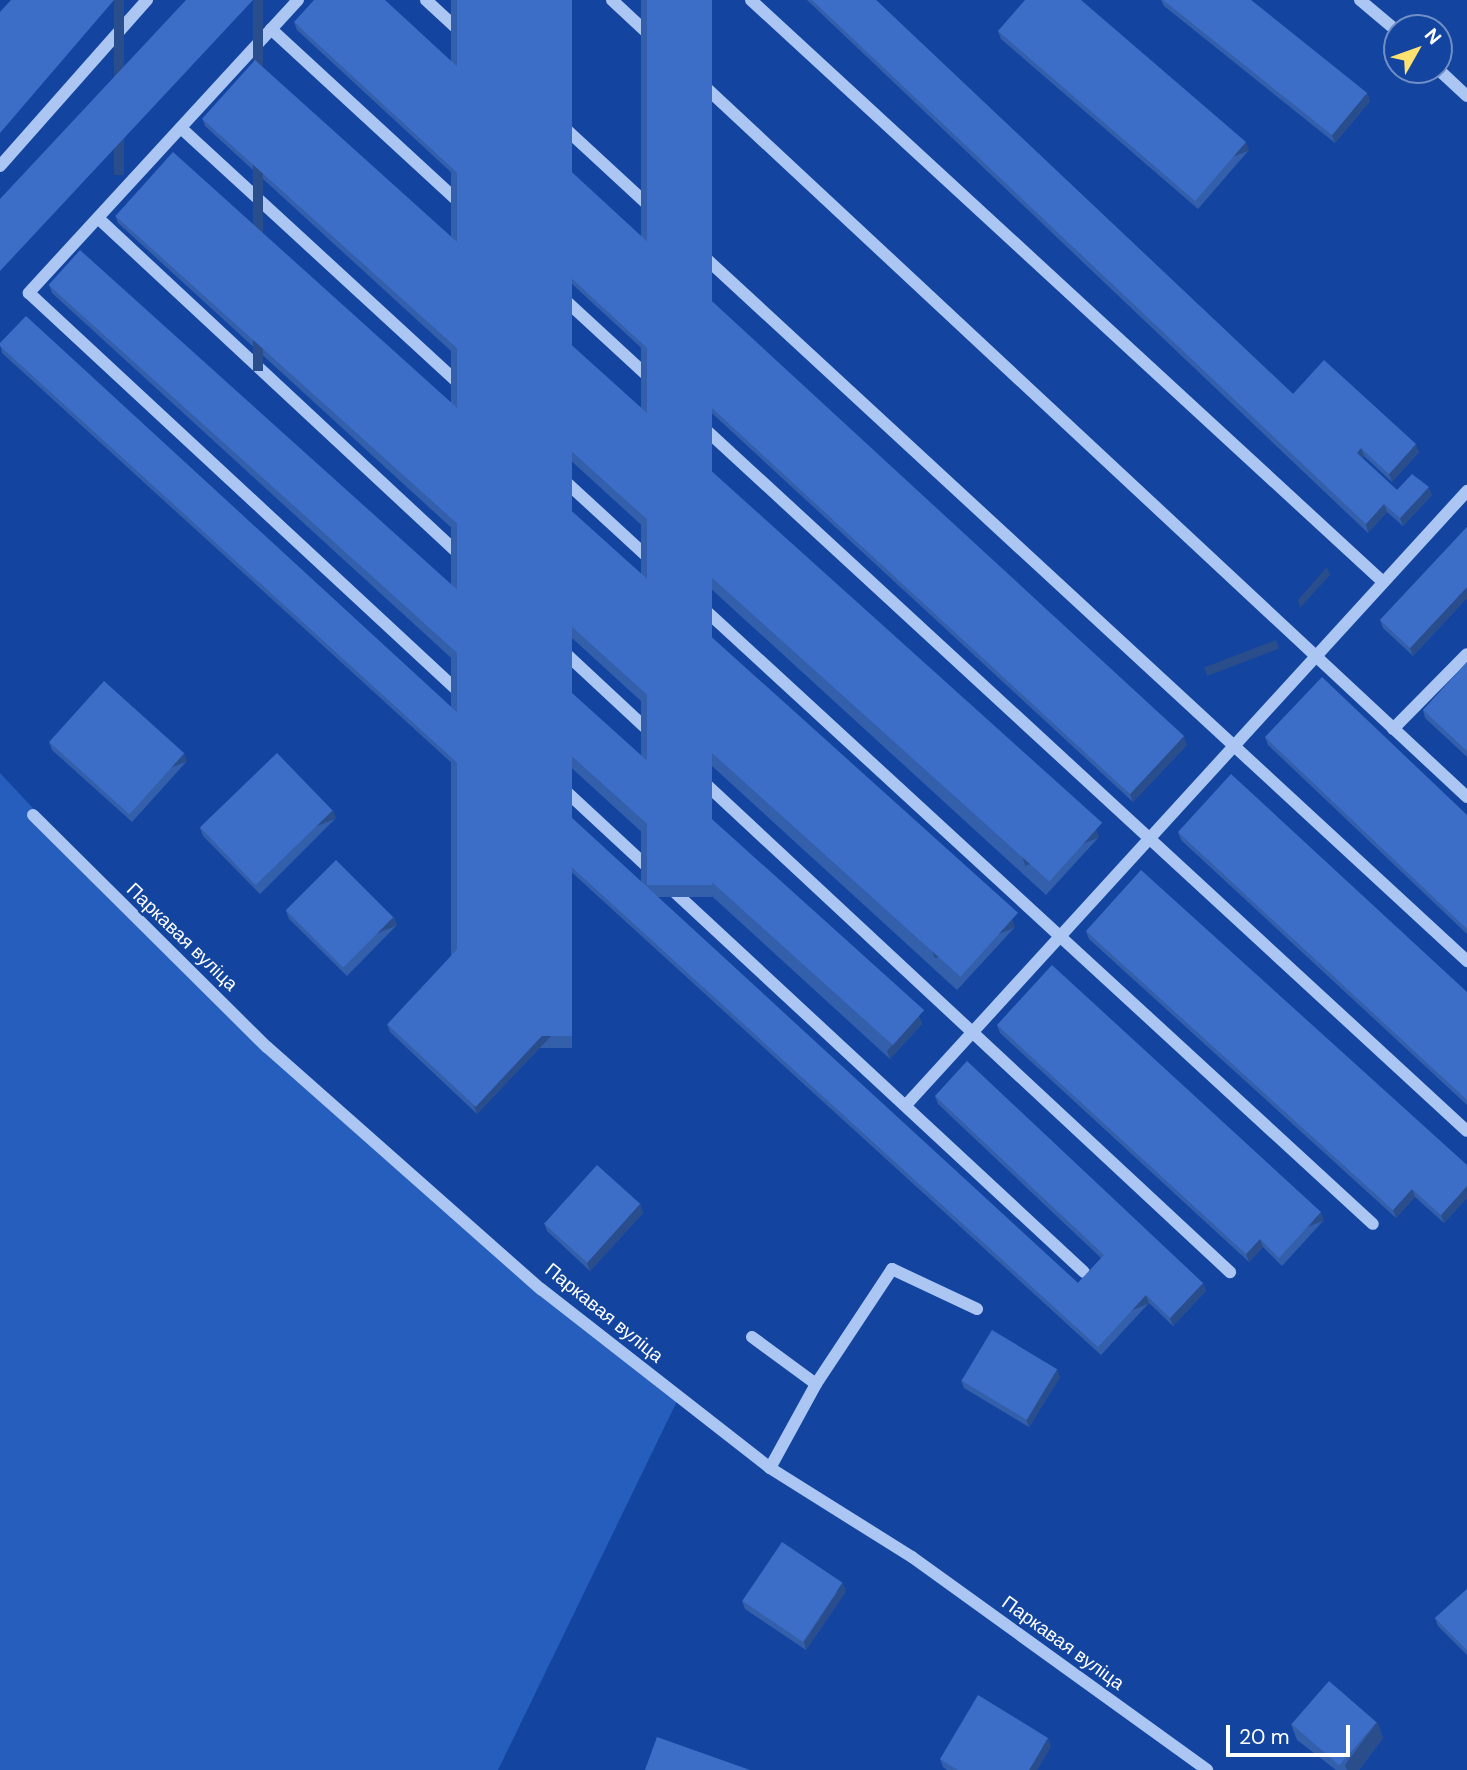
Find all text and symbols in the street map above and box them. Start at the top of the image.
north arrow [1383,14,1453,84]
text: N [1419,23,1447,50]
street label: Паркавая вуліца [122,878,242,996]
street label: Паркавая вуліца [540,1258,668,1368]
street label: Паркавая вуліца [997,1591,1129,1695]
scale bar [1229,1710,1353,1754]
text: 20 m [1239,1723,1290,1751]

